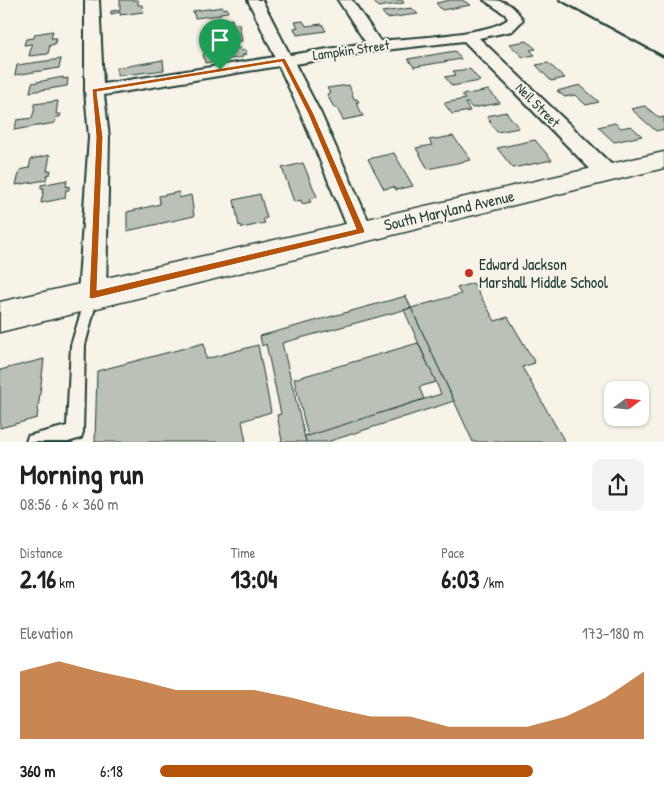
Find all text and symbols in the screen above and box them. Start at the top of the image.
pin [199,19,241,70]
icon: arrive [206,26,234,54]
street label: Lampkin Street [311,35,391,65]
street label: Neil Street [512,78,565,131]
street label: South Maryland Avenue [382,184,517,236]
place label: Edward Jackson Marshall Middle School [479,253,609,293]
marker: Edward Jackson Marshall Middle School [463,267,475,279]
north arrow [604,381,649,426]
map controls [604,381,649,426]
text: Morning run [20,455,144,493]
button: share [592,459,644,511]
text: 08:56 · 6 × 360 m [20,493,118,515]
text: Distance [20,543,63,562]
text: Time [231,543,255,562]
text: Pace [441,543,465,562]
text: 2.16 [20,562,56,596]
text: 13:04 [231,562,277,596]
text: 6:03 [441,562,480,596]
text: km [56,573,75,592]
text: /km [480,573,504,592]
text: Elevation [20,622,73,644]
text: 173–180 m [582,622,644,644]
text: 360 m [20,760,55,782]
text: 6:18 [100,760,123,782]

